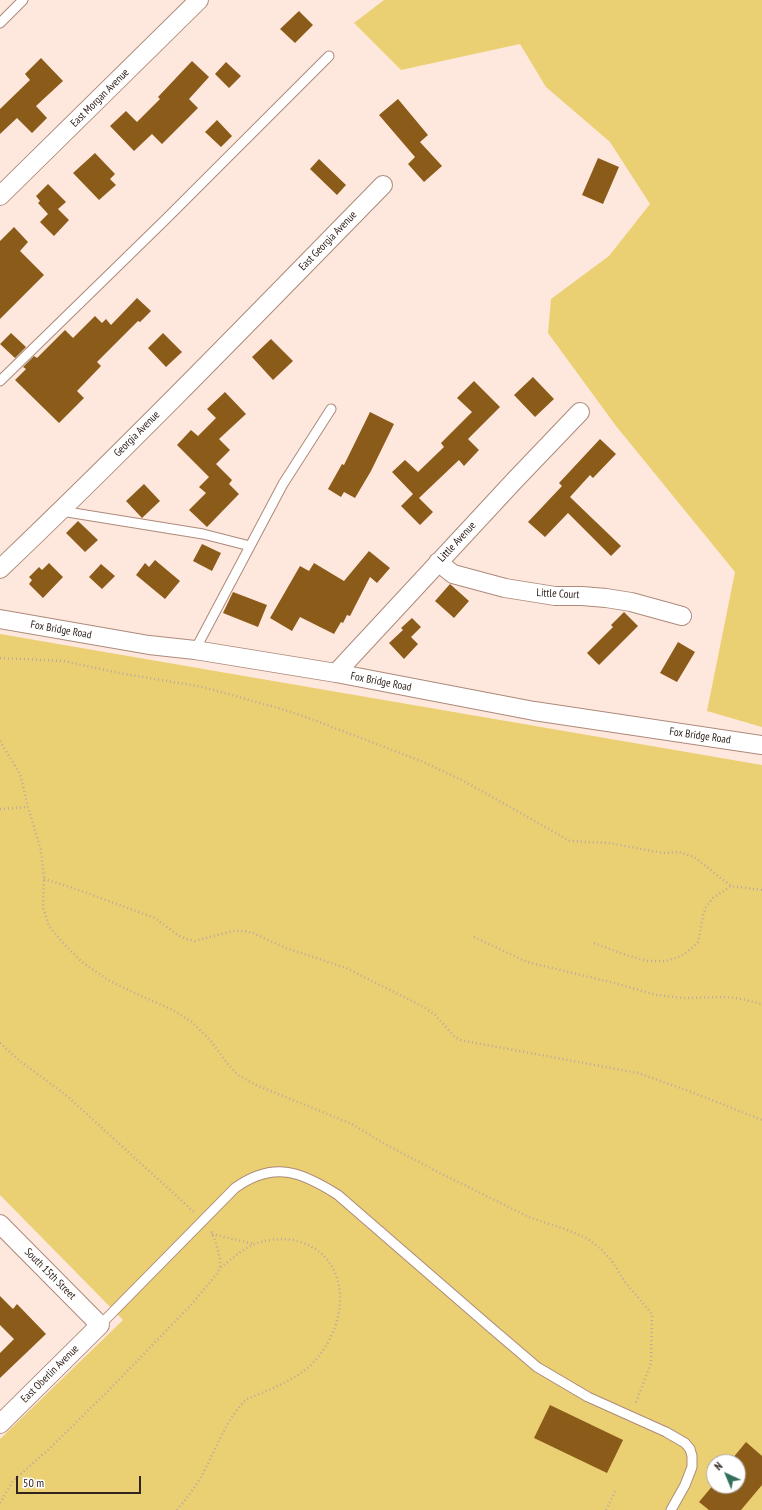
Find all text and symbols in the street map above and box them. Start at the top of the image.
street label: East Morgan Avenue [68,66,132,130]
street label: East Georgia Avenue [296,209,360,273]
street label: Georgia Avenue [111,408,163,460]
street label: Little Avenue [435,519,479,565]
street label: Little Court [536,586,580,602]
street label: Fox Bridge Road [29,618,93,642]
street label: Fox Bridge Road [349,670,413,694]
street label: Fox Bridge Road [669,725,731,747]
street label: South 15th Street [22,1246,78,1302]
street label: East Oberlin Avenue [18,1342,82,1406]
north arrow [706,1454,746,1494]
text: N [711,1459,725,1473]
scale bar [18,1468,143,1494]
text: 50 m [23,1475,44,1490]

